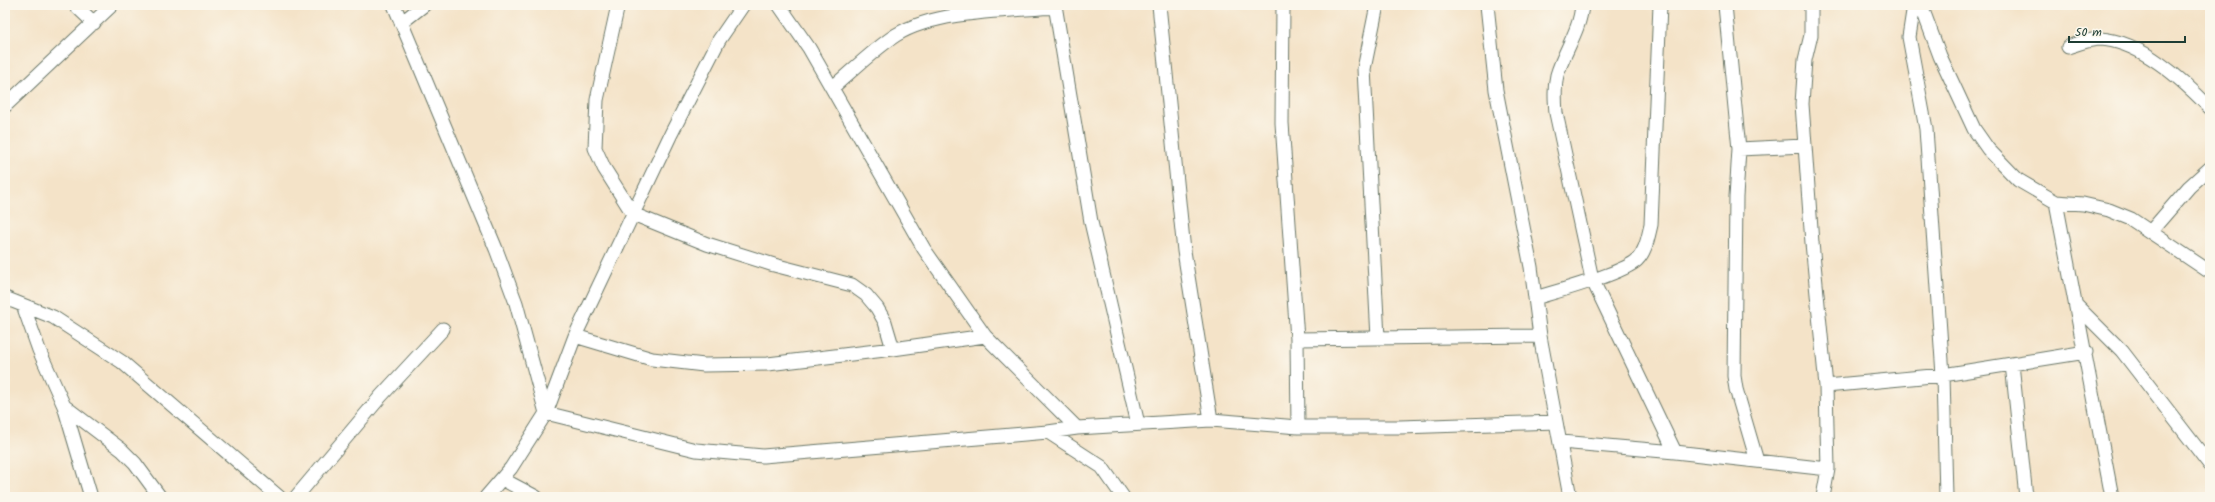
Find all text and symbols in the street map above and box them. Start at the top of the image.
scale bar [2069,18,2185,44]
text: 50 m [2075,23,2102,42]

